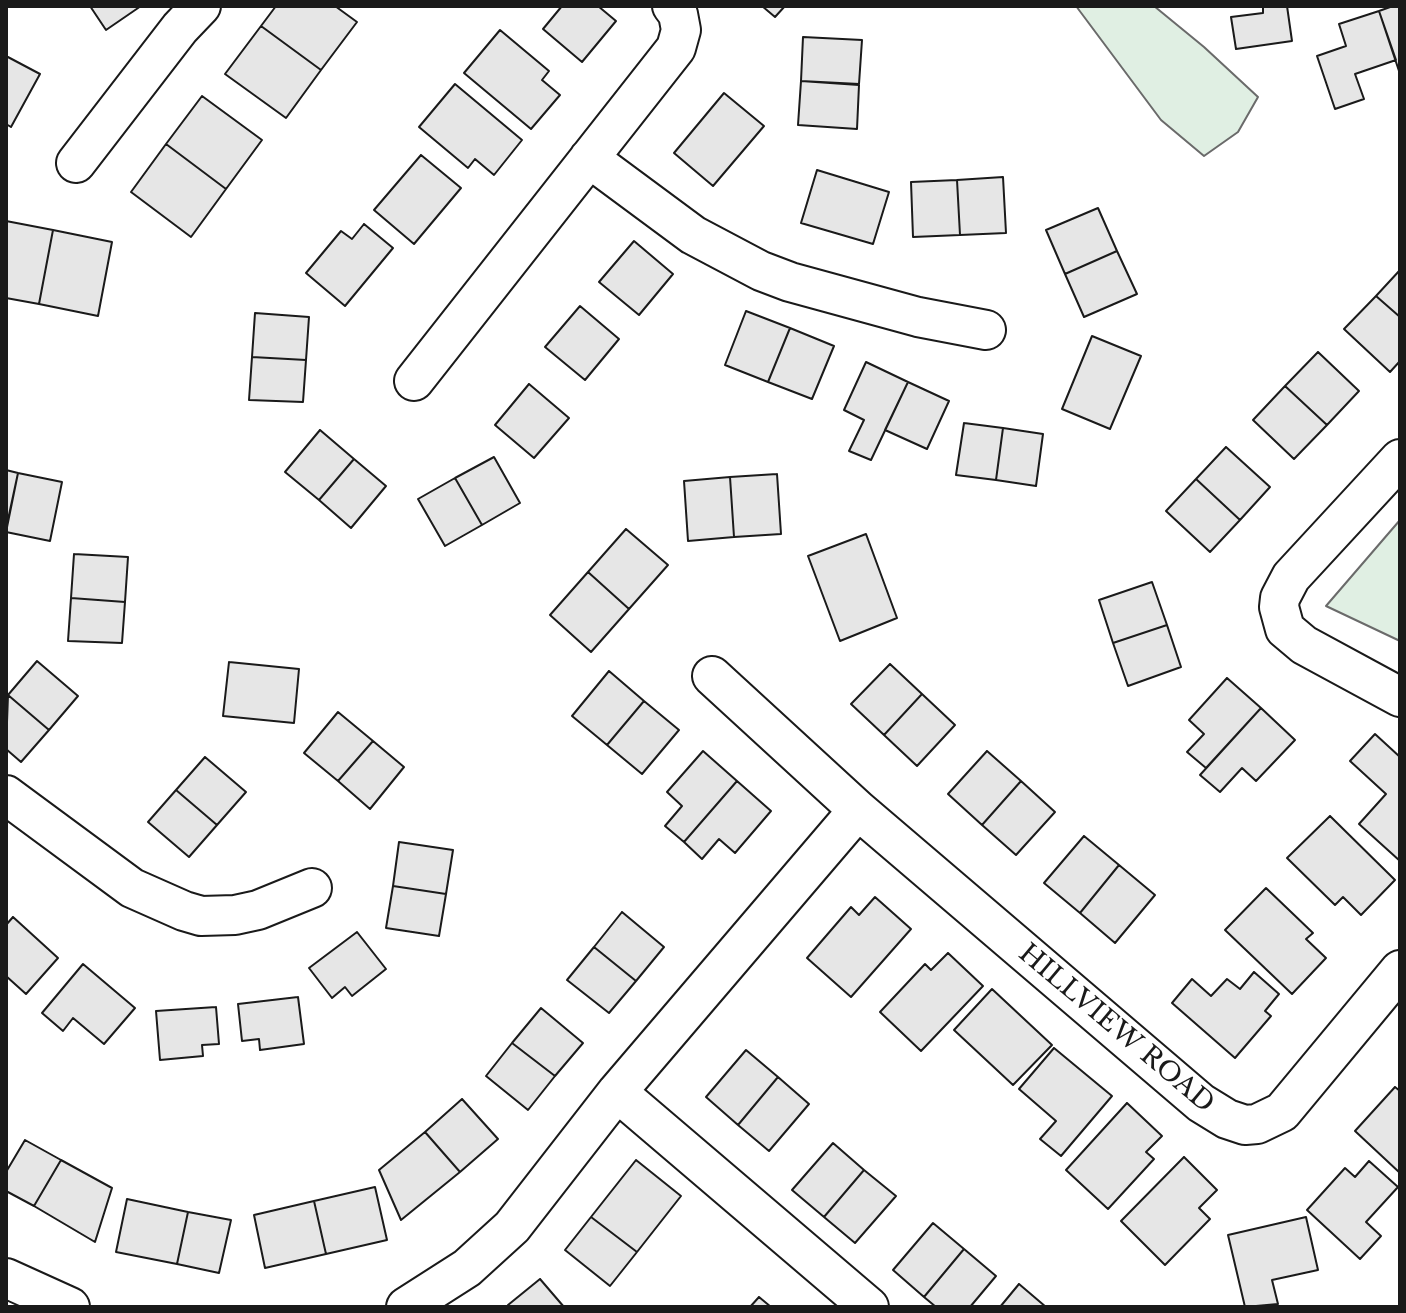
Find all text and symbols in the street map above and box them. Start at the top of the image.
street label: HILLVIEW ROAD [1012,938,1220,1120]

